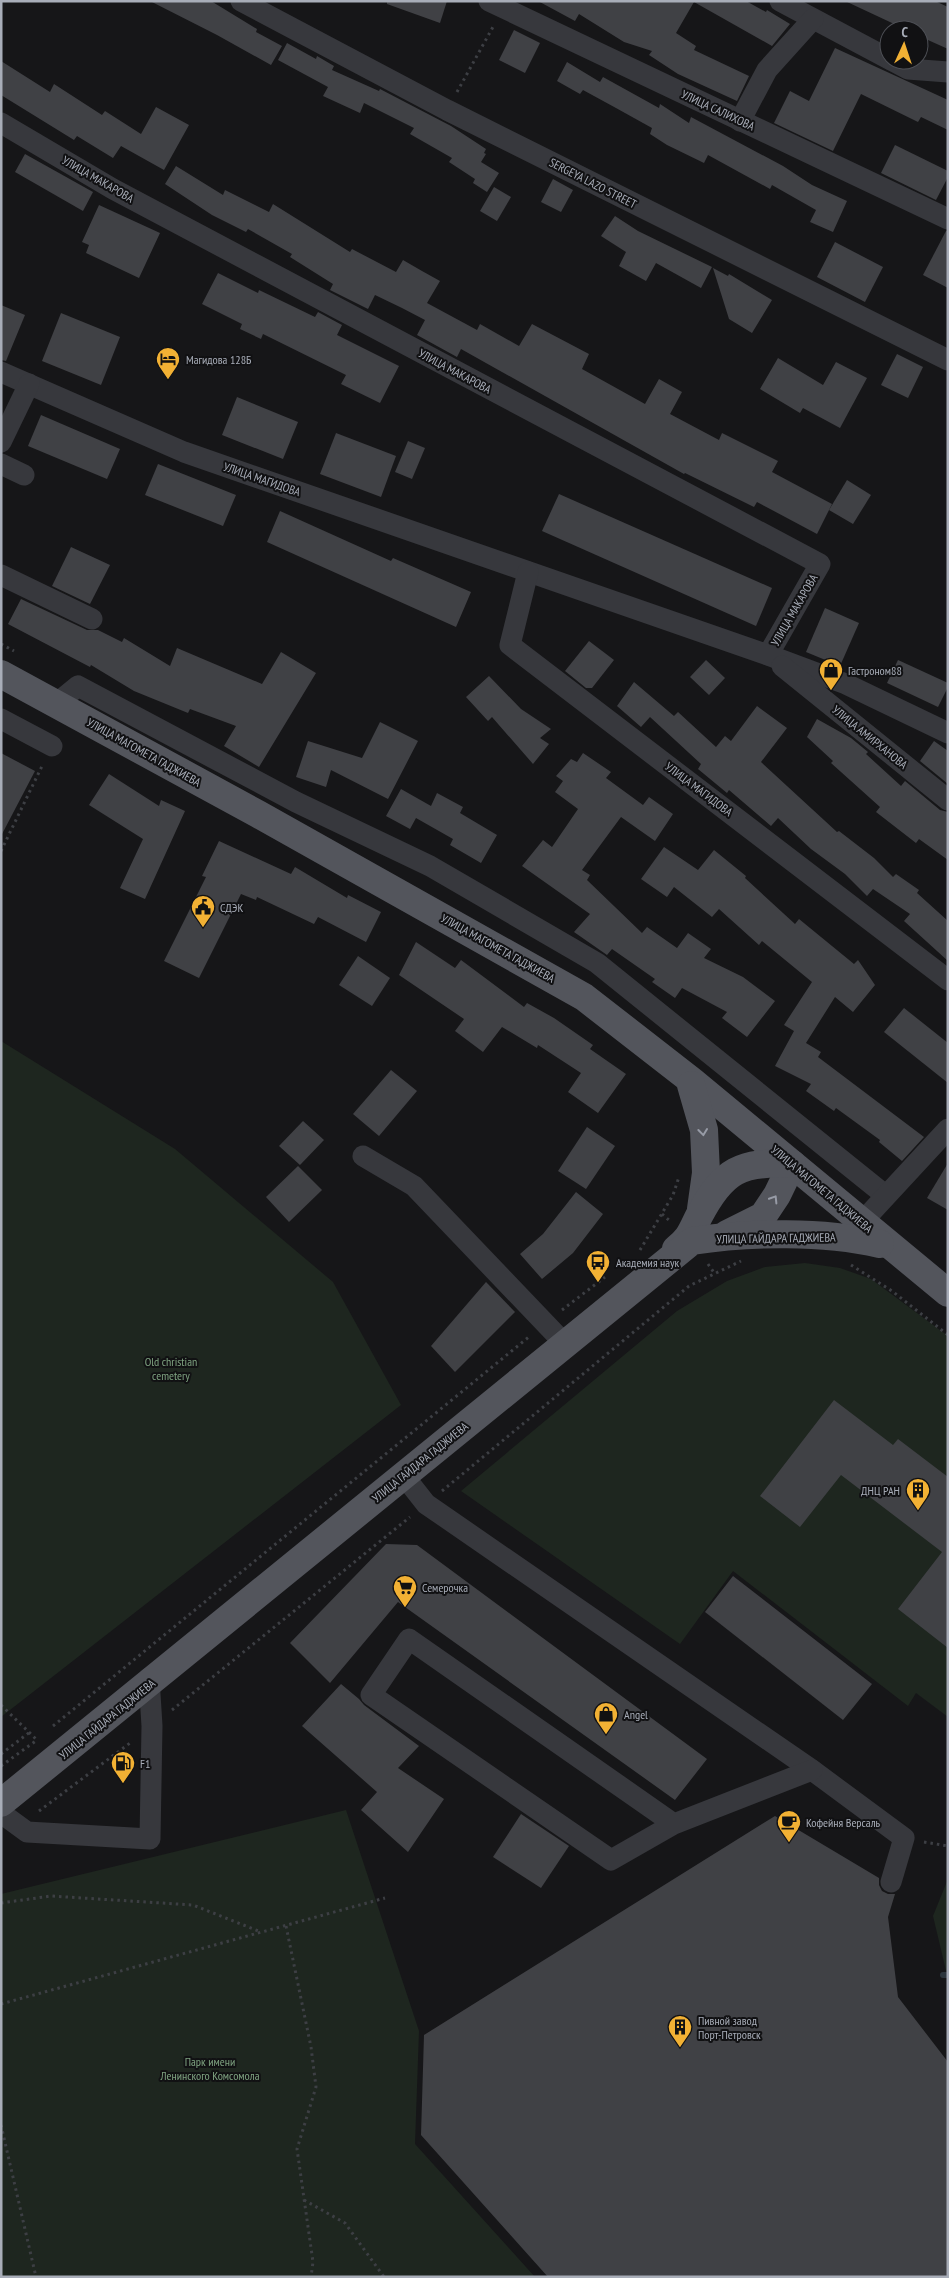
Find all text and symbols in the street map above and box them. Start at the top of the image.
north arrow [879,20,929,70]
text: С [901,23,909,41]
street label: УЛИЦА САЛИХОВА [679,86,757,134]
street label: УЛИЦА МАКАРОВА [59,152,137,206]
street label: SERGEYA LAZO STREET [547,155,640,212]
hotel icon: Магидова 128Б [155,346,181,380]
street label: УЛИЦА МАКАРОВА [416,346,494,397]
place label: Магидова 128Б [186,352,251,367]
street label: УЛИЦА МАГИДОВА [221,459,303,499]
street label: УЛИЦА МАКАРОВА [767,571,821,649]
shop icon: Гастроном88 [818,657,844,691]
place label: Гастроном88 [848,663,902,678]
street label: УЛИЦА АМИРХАНОВА [829,702,911,772]
street label: УЛИЦА МАГОМЕТА ГАДЖИЕВА [84,714,204,790]
street label: УЛИЦА МАГИДОВА [662,759,736,819]
public building icon: СДЭК [190,894,216,928]
place label: СДЭК [220,900,243,915]
street label: УЛИЦА МАГОМЕТА ГАДЖИЕВА [438,910,558,986]
one-way arrow [697,1129,708,1137]
street label: УЛИЦА МАГОМЕТА ГАДЖИЕВА [768,1142,876,1236]
one-way arrow [768,1196,777,1205]
street label: УЛИЦА ГАЙДАРА ГАДЖИЕВА [716,1229,836,1247]
bus stop icon: Академия наук [585,1249,611,1283]
place label: Академия наук [616,1255,680,1270]
park label: Old сhristian cemetery [145,1354,197,1383]
street label: УЛИЦА ГАЙДАРА ГАДЖИЕВА [369,1418,471,1505]
building icon: ДНЦ РАН [905,1477,931,1511]
place label: ДНЦ РАН [861,1483,900,1498]
supermarket icon: Семерочка [392,1574,418,1608]
place label: Семерочка [422,1580,468,1595]
street label: УЛИЦА ГАЙДАРА ГАДЖИЕВА [56,1675,158,1762]
shop icon: Angel [593,1701,619,1735]
place label: Angel [624,1707,648,1722]
fuel station icon: F1 [110,1750,136,1784]
place label: F1 [140,1756,150,1771]
cafe icon: Кофейня Версаль [776,1809,802,1843]
place label: Кофейня Версаль [806,1815,881,1830]
place label: Пивной завод Порт-Петровск [698,2013,761,2042]
building icon: Пивной завод Порт-Петровск [667,2014,693,2048]
park label: Парк имени Ленинского Комсомола [160,2054,260,2083]

